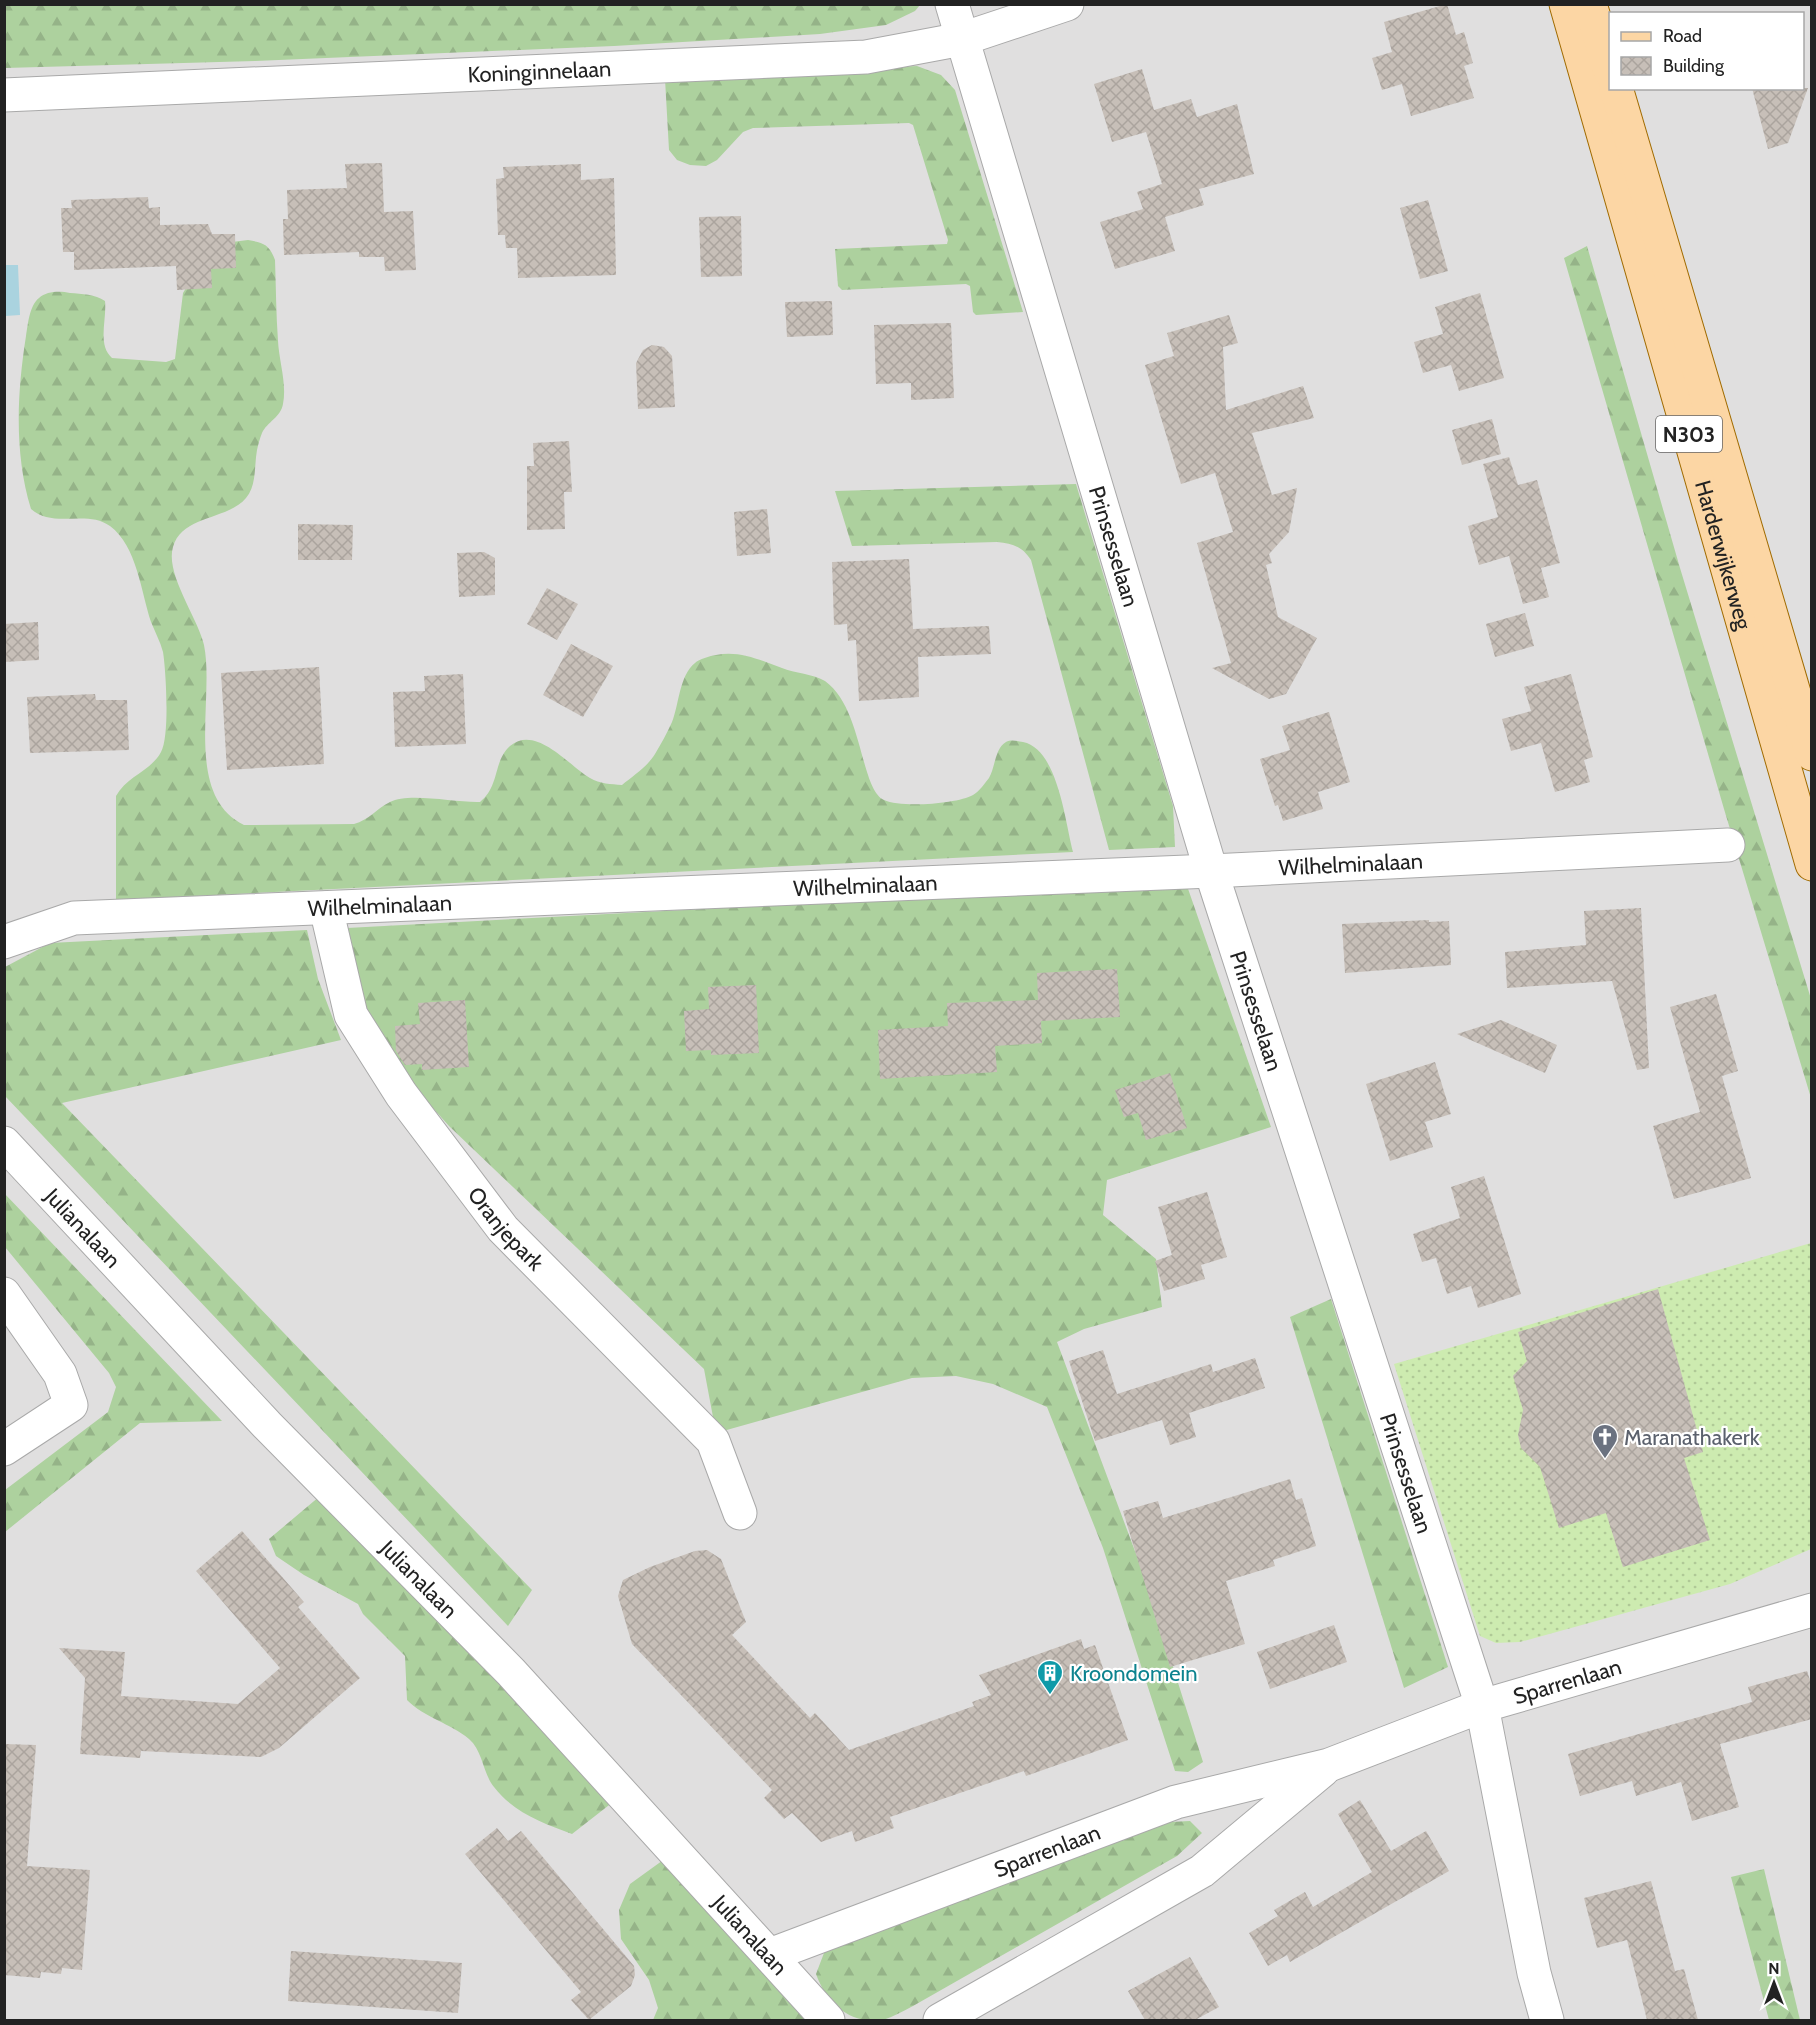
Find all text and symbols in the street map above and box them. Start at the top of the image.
legend [1609,12,1804,90]
text: Road [1663,25,1702,47]
street label: Koninginnelaan [467,55,612,88]
text: Building [1663,55,1725,77]
road number: N303 [1656,416,1722,452]
street label: Harderwijkerweg [1689,477,1758,634]
street label: Prinsesselaan [1083,483,1145,610]
street label: Wilhelminalaan [1278,847,1424,881]
street label: Wilhelminalaan [793,869,938,902]
street label: Wilhelminalaan [307,889,452,922]
street label: Prinsesselaan [1224,947,1289,1075]
street label: Oranjepark [462,1181,550,1276]
street label: Julianalaan [39,1182,127,1273]
street label: Prinsesselaan [1374,1410,1439,1537]
church icon: Maranathakerk [1590,1422,1620,1460]
place label: Maranathakerk [1624,1424,1760,1451]
street label: Julianalaan [374,1534,463,1624]
street label: Sparrenlaan [1510,1653,1624,1710]
building icon: Kroondomein [1035,1658,1065,1696]
place label: Kroondomein [1070,1660,1197,1687]
street label: Sparrenlaan [990,1818,1104,1883]
street label: Julianalaan [706,1888,793,1980]
north arrow [1744,1953,1804,2013]
text: N [1768,1959,1780,1978]

